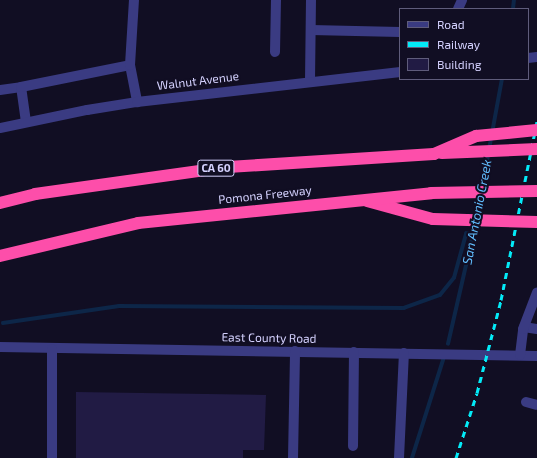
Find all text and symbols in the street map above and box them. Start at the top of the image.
legend [399,8,529,80]
text: Road [437,17,465,31]
text: Railway [437,37,480,51]
text: Building [437,57,481,71]
street label: Walnut Avenue [156,69,240,93]
water label: San Antonio Creek [459,158,495,266]
road number: CA 60 [197,159,235,177]
street label: Pomona Freeway [218,183,312,207]
street label: East County Road [221,330,317,346]

